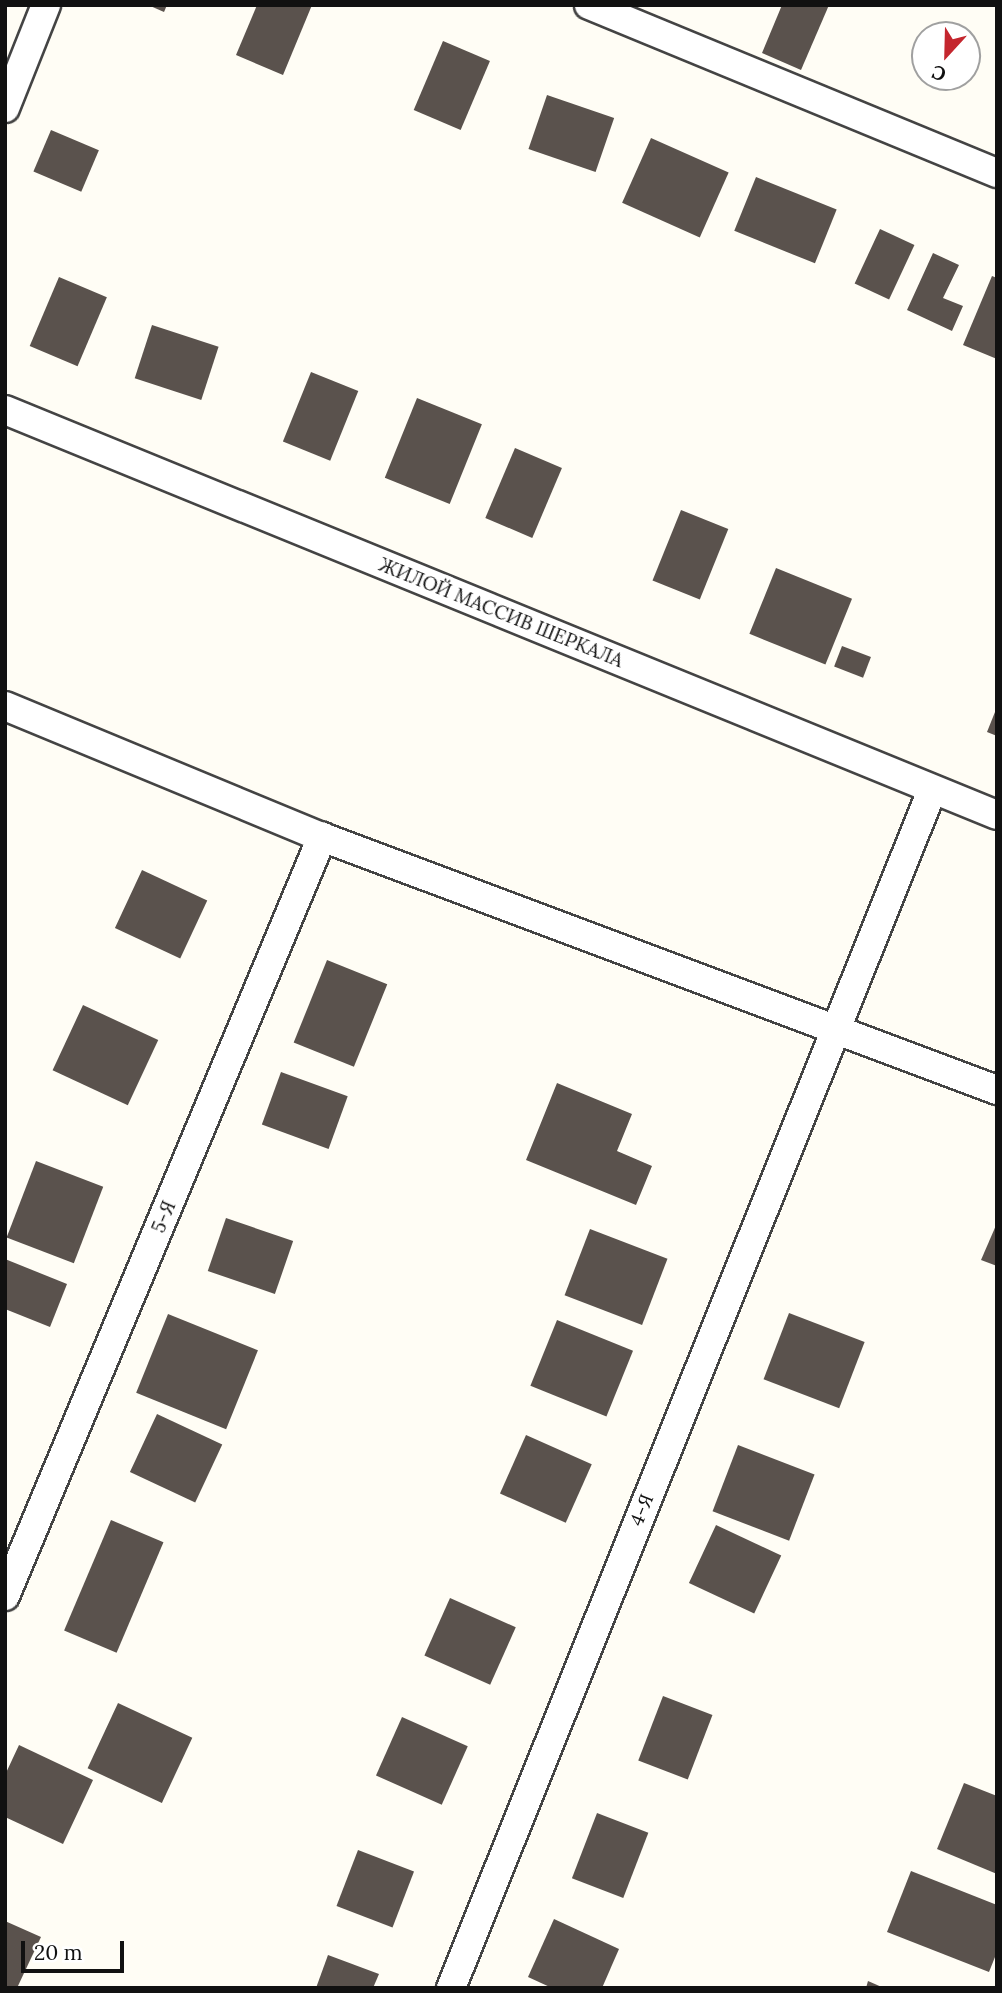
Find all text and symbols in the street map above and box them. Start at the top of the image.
north arrow [911,21,981,91]
text: С [928,60,949,87]
street label: ЖИЛОЙ МАССИВ ШЕРКАЛА [376,553,626,673]
street label: 5-Я [147,1198,181,1236]
street label: 4-Я [625,1491,659,1529]
scale bar [24,1926,128,1970]
text: 20 m [34,1939,83,1966]

